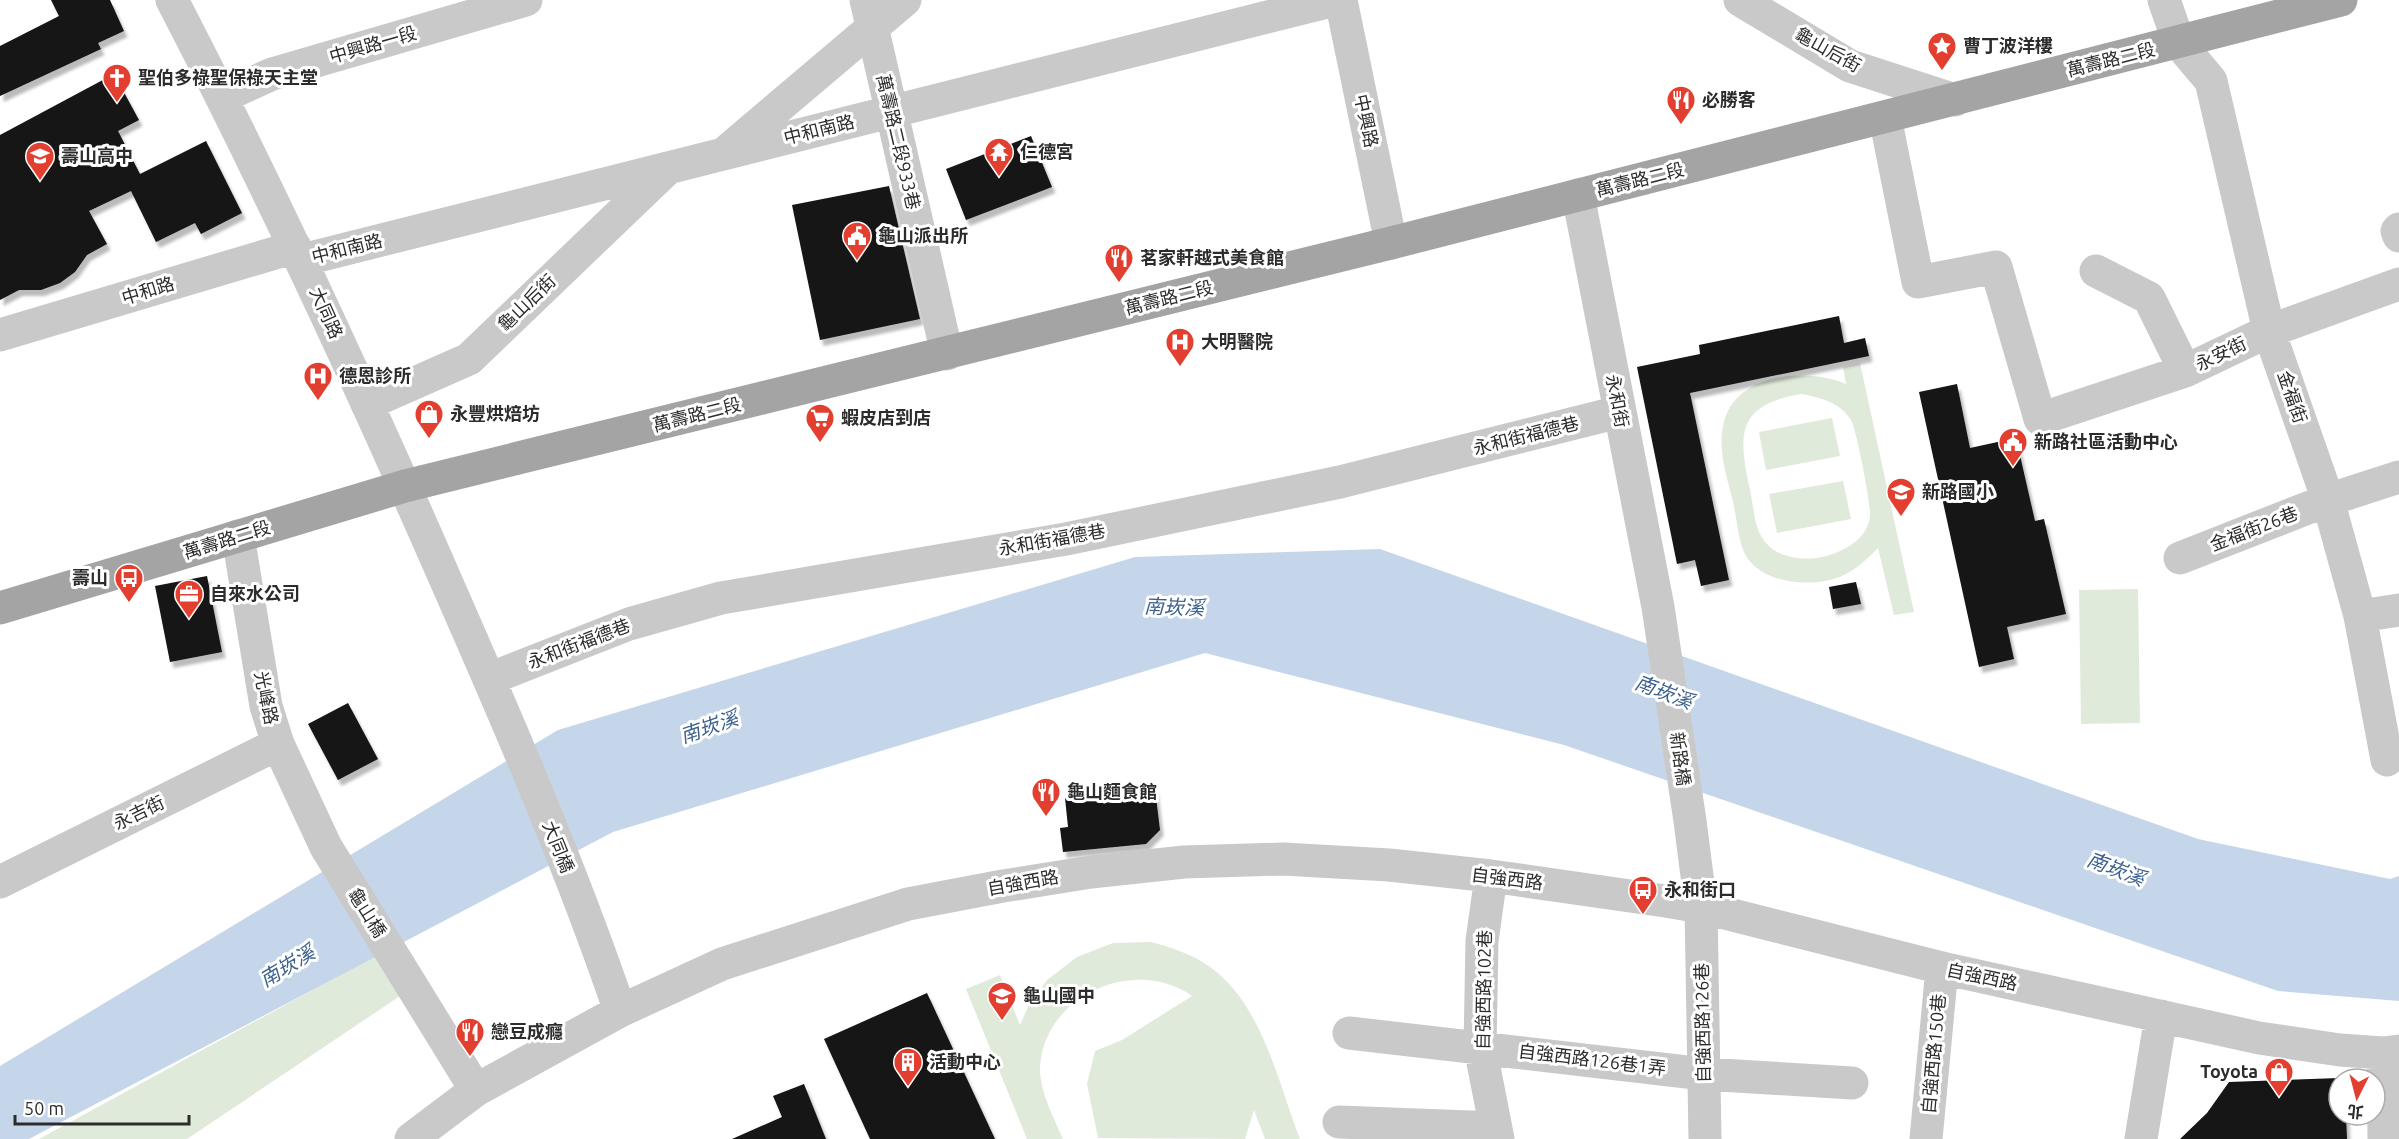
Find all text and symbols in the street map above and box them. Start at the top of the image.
street label: 中興路一段 [327,22,419,66]
street label: 龜山后街 [1792,23,1865,75]
place icon: 曹丁波洋樓 [1926,30,1958,72]
place label: 曹丁波洋樓 [1963,35,2053,55]
street label: 萬壽路二段 [2065,38,2157,80]
church icon: 聖伯多祿聖保祿天主堂 [101,62,133,104]
place label: 聖伯多祿聖保祿天主堂 [138,67,318,87]
street label: 萬壽路二段933巷 [874,72,924,211]
restaurant icon: 必勝客 [1665,84,1697,126]
place label: 必勝客 [1702,89,1756,109]
street label: 中興路 [1352,92,1382,149]
street label: 中和南路 [781,111,856,147]
temple icon: 仁德宮 [983,136,1015,178]
school or university icon: 壽山高中 [24,140,56,182]
place label: 仁德宮 [1020,141,1074,161]
place label: 壽山高中 [61,145,133,165]
street label: 萬壽路二段 [1594,158,1686,200]
public building icon: 龜山派出所 [841,220,873,262]
place label: 龜山派出所 [878,225,968,245]
street label: 中和南路 [309,230,384,266]
restaurant icon: 茗家軒越式美食館 [1103,242,1135,284]
place label: 茗家軒越式美食館 [1140,247,1284,267]
street label: 龜山后街 [493,270,559,334]
street label: 中和路 [119,273,176,308]
street label: 萬壽路二段 [1123,276,1215,318]
street label: 大同路 [307,284,347,341]
hospital icon: 大明醫院 [1164,326,1196,368]
place label: 大明醫院 [1201,331,1273,351]
street label: 永安街 [2192,332,2249,374]
hospital icon: 德恩診所 [302,360,334,402]
place label: 德恩診所 [339,365,411,385]
street label: 金福街 [2275,368,2311,425]
street label: 永和街 [1603,372,1633,429]
street label: 萬壽路二段 [651,393,743,435]
shop icon: 永豐烘焙坊 [413,398,445,440]
supermarket icon: 蝦皮店到店 [804,402,836,444]
place label: 永豐烘焙坊 [450,403,540,423]
place label: 蝦皮店到店 [841,407,931,427]
street label: 永和街福德巷 [1471,412,1581,458]
public building icon: 新路社區活動中心 [1997,426,2029,468]
place label: 新路社區活動中心 [2034,431,2178,451]
school or university icon: 新路國小 [1885,476,1917,518]
place label: 新路國小 [1922,481,1994,501]
street label: 金福街26巷 [2207,502,2300,554]
street label: 萬壽路二段 [181,516,273,562]
street label: 永和街福德巷 [997,520,1107,558]
bus stop icon: 壽山 [113,562,145,604]
place label: 壽山 [72,567,108,587]
office icon: 自來水公司 [173,578,205,620]
place label: 自來水公司 [210,583,300,603]
water label: 南崁溪 [1144,594,1207,619]
street label: 永和街福德巷 [525,614,633,672]
street label: 光峰路 [252,669,282,726]
water label: 南崁溪 [1632,670,1699,714]
water label: 南崁溪 [677,705,744,747]
street label: 新路橋 [1667,731,1695,787]
restaurant icon: 龜山麵食館 [1030,776,1062,818]
place label: 龜山麵食館 [1067,781,1157,801]
street label: 永吉街 [110,791,167,833]
street label: 大同橋 [540,818,578,875]
water label: 南崁溪 [2084,847,2151,891]
street label: 自強西路 [1470,864,1544,892]
street label: 自強西路 [986,866,1060,898]
bus stop icon: 永和街口 [1627,874,1659,916]
place label: 永和街口 [1664,879,1736,899]
street label: 龜山橋 [345,884,391,941]
street label: 自強西路102巷 [1472,930,1494,1050]
water label: 南崁溪 [255,939,321,991]
street label: 自強西路 [1945,959,2020,993]
street label: 自強西路126巷 [1691,963,1713,1083]
school or university icon: 龜山國中 [986,980,1018,1022]
place label: 龜山國中 [1023,985,1095,1005]
street label: 自強西路150巷 [1918,993,1948,1115]
restaurant icon: 戀豆成癮 [454,1016,486,1058]
place label: 戀豆成癮 [491,1021,563,1041]
street label: 自強西路126巷1弄 [1517,1040,1667,1078]
building icon: 活動中心 [892,1046,924,1088]
place label: 活動中心 [929,1051,1001,1071]
shop icon: Toyota [2263,1056,2295,1098]
place label: Toyota [2200,1061,2258,1081]
north arrow [2327,1067,2387,1127]
scale bar [15,1088,189,1126]
text: 50 m [24,1098,64,1118]
text: 北 [2347,1102,2364,1122]

